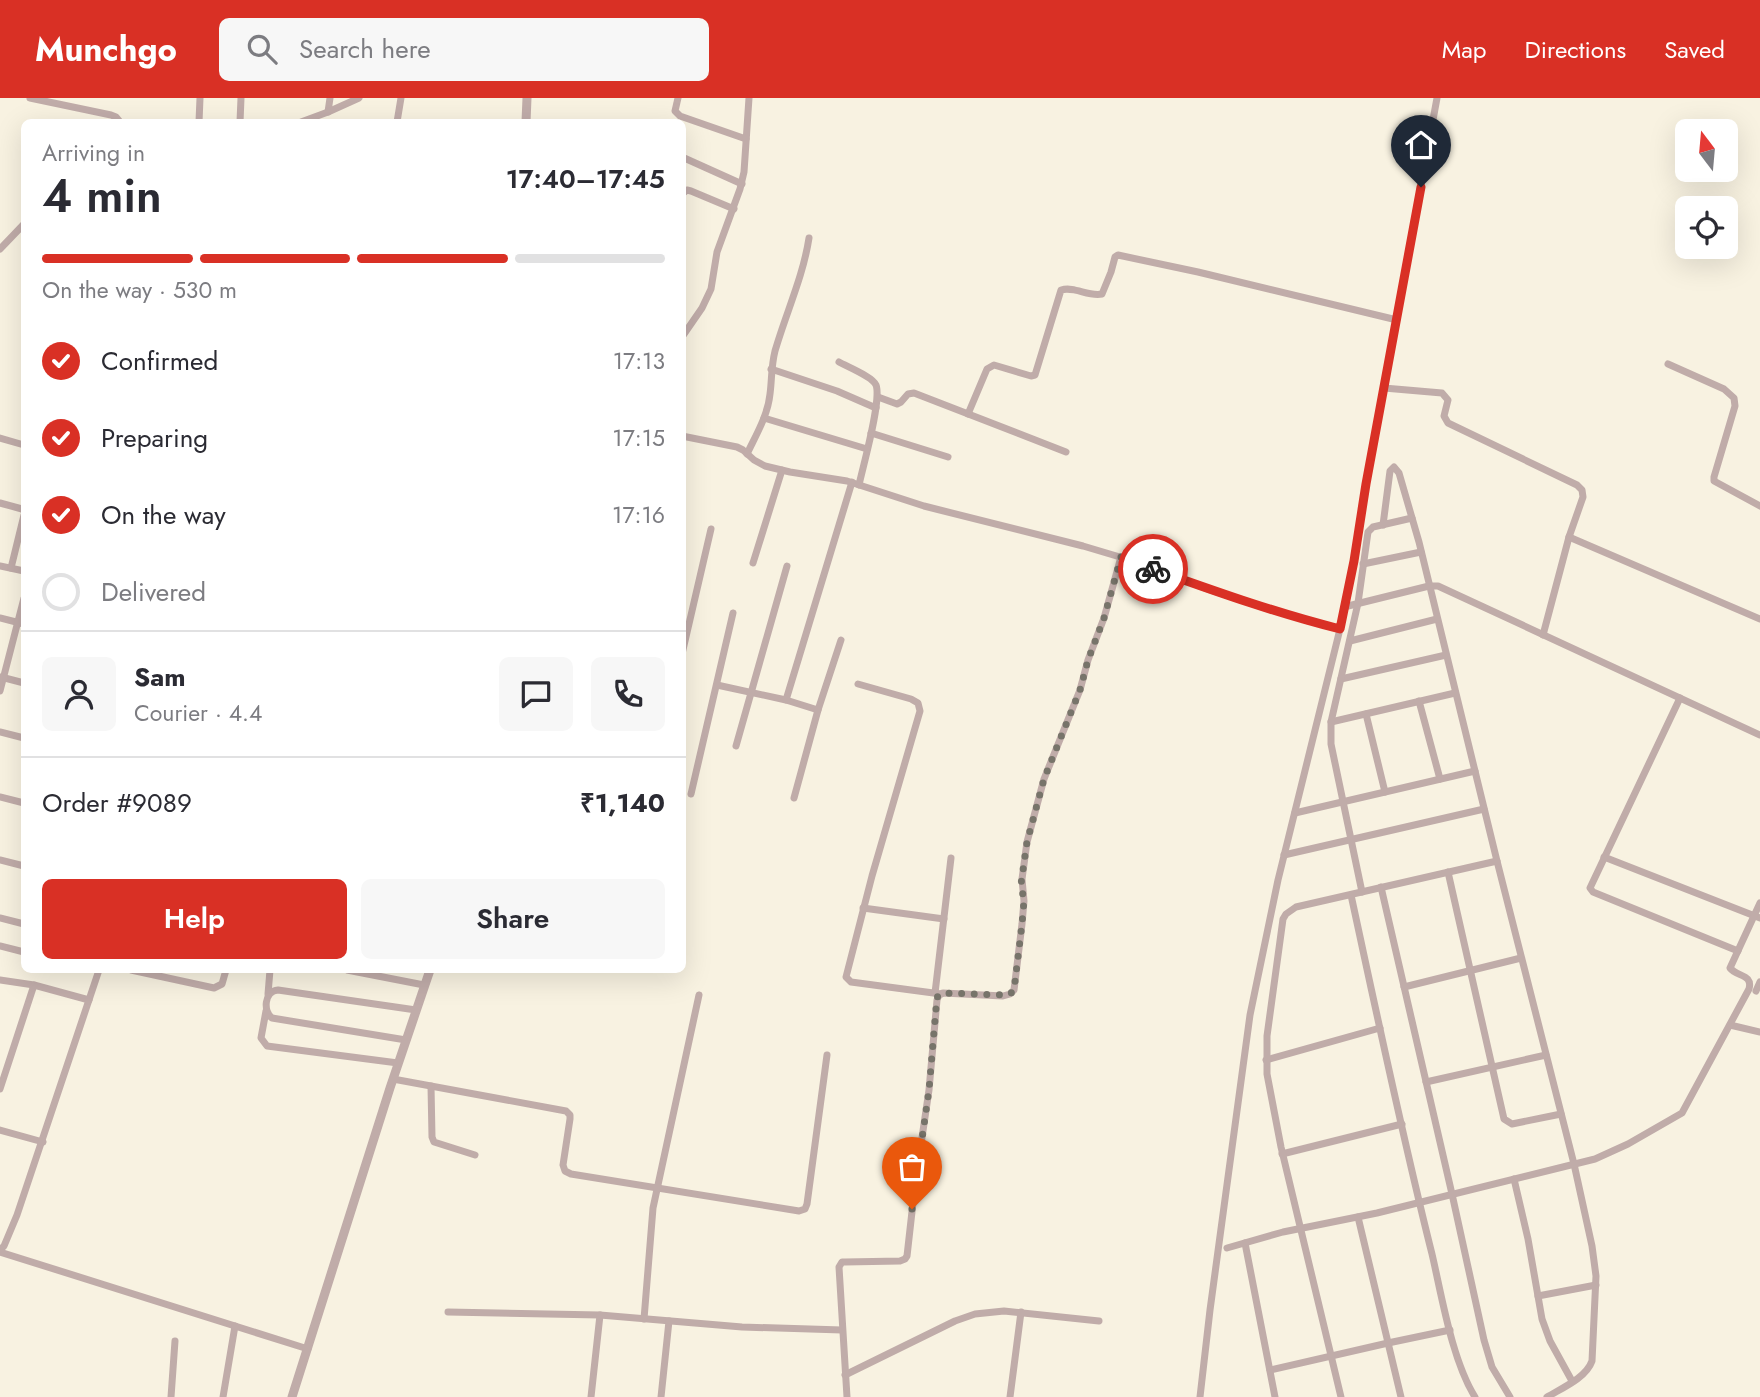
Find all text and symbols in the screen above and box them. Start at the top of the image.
search box [219,18,709,81]
text: Munchgo [35,26,177,73]
icon: search [243,30,281,68]
text: Search here [299,30,431,68]
text: Map [1442,32,1487,67]
text: Directions [1525,32,1626,67]
text: Saved [1664,32,1725,67]
pin [1391,115,1451,187]
north arrow [1675,119,1738,182]
map controls [1675,119,1738,259]
icon: home [1402,126,1440,164]
text: Arriving in [42,136,145,170]
text: 17:40–17:45 [506,160,665,198]
text: 4 min [42,163,162,229]
button: locate [1675,196,1738,259]
text: On the way · 530 m [42,273,237,307]
icon: check [42,342,80,380]
text: Confirmed [101,342,218,380]
text: 17:13 [613,344,665,378]
icon: check [42,419,80,457]
text: Preparing [101,419,208,457]
text: 17:15 [612,421,665,455]
icon: check [42,496,80,534]
text: On the way [101,496,226,534]
text: 17:16 [612,498,665,532]
courier [1118,534,1188,604]
icon: bike [1134,550,1172,588]
text: Delivered [101,573,206,611]
button: person [42,657,116,731]
button: chat [499,657,573,731]
button: phone [591,657,665,731]
text: Sam [134,658,186,696]
text: Courier · 4.4 [134,696,262,730]
text: Order #9089 [42,784,192,822]
text: ₹1,140 [580,784,665,822]
button: Help [42,879,347,959]
button: Share [361,879,665,959]
pin [882,1137,942,1209]
icon: bag [893,1148,931,1186]

